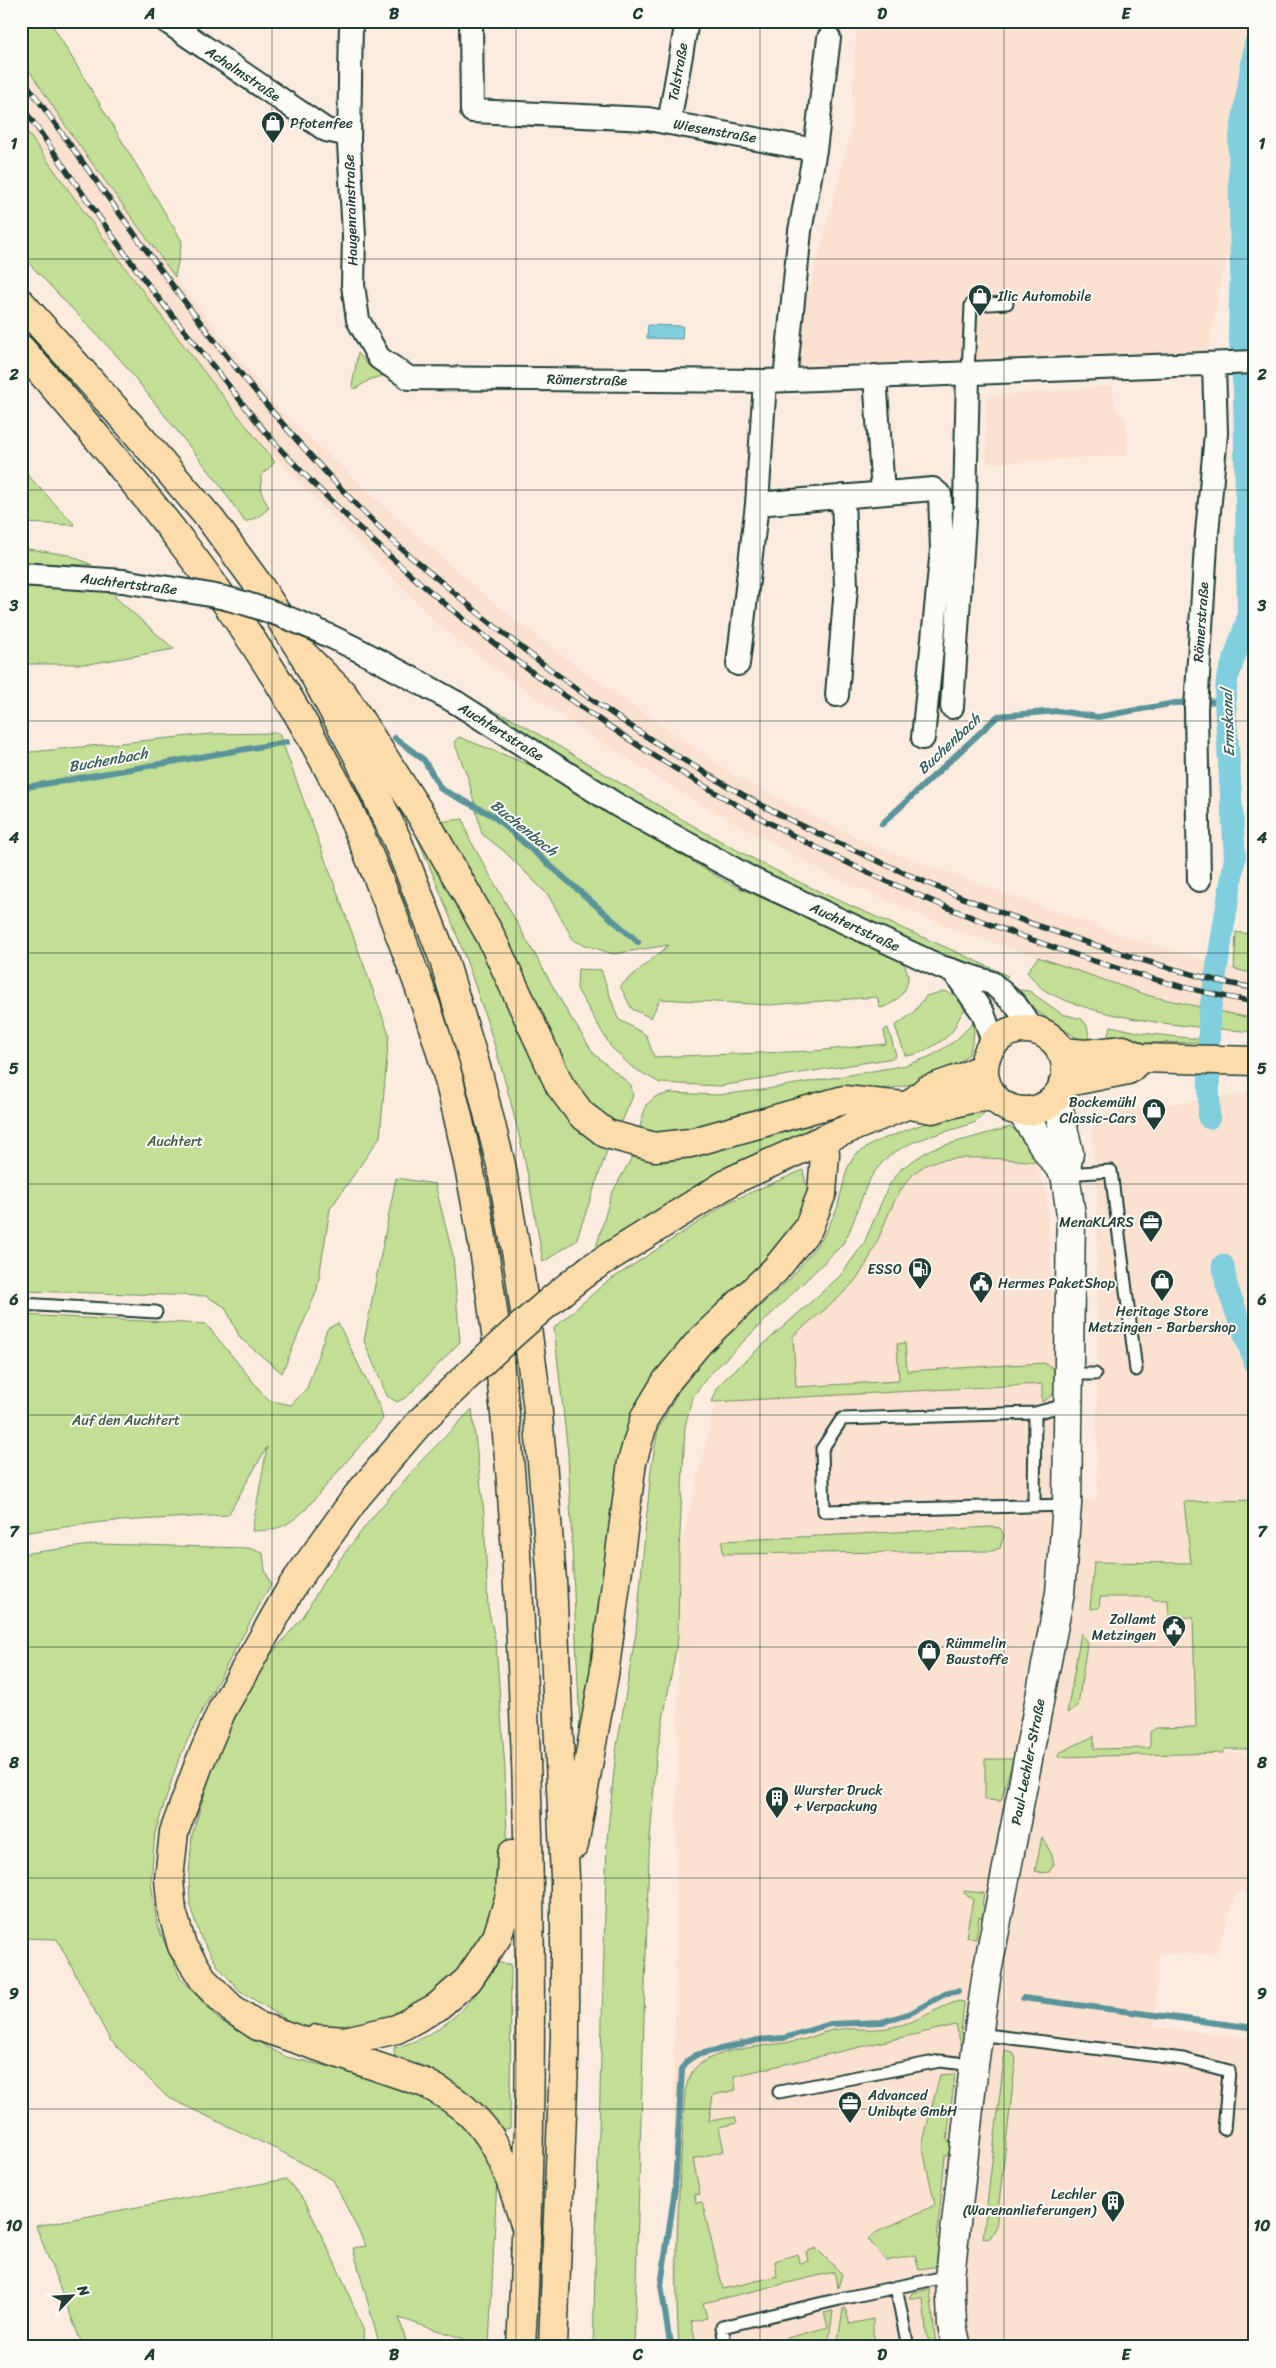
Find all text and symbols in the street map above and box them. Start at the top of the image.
text: A [144,0,155,28]
text: B [389,0,400,28]
text: C [632,0,644,28]
text: D [877,0,887,28]
text: E [1122,0,1132,28]
street label: Achalmstraße [199,39,286,109]
street label: Talstraße [661,41,695,103]
shop icon: Pfotenfee [260,110,286,144]
place label: Pfotenfee [290,111,353,136]
street label: Wiesenstraße [671,111,759,151]
text: 1 [11,129,18,158]
text: 1 [1259,129,1266,158]
street label: Haugenrainstraße [337,154,365,266]
shop icon: Ilic Automobile [967,283,993,317]
place label: Ilic Automobile [997,284,1091,309]
text: 2 [8,360,19,389]
text: 2 [1256,360,1267,389]
street label: Römerstraße [547,367,628,393]
street label: Auchtertstraße [78,566,179,602]
street label: Römerstraße [1186,581,1216,663]
text: 3 [9,591,19,620]
text: 3 [1257,591,1267,620]
water label: Ermskanal [1214,685,1242,757]
street label: Auchtertstraße [452,695,549,768]
water label: Buchenbach [911,707,988,781]
water label: Buchenbach [66,740,151,780]
water label: Buchenbach [485,793,564,864]
text: 4 [8,823,19,852]
text: 4 [1256,823,1267,852]
street label: Auchtertstraße [805,895,904,959]
text: 5 [9,1054,19,1083]
text: 5 [1257,1054,1267,1083]
place label: Bockemühl Classic-Cars [1059,1090,1137,1131]
shop icon: Bockemühl Classic-Cars [1141,1097,1167,1131]
park label: Auchtert [146,1129,203,1154]
office icon: MenaKLARS [1138,1209,1164,1243]
place label: MenaKLARS [1059,1210,1134,1235]
fuel station icon: ESSO [907,1256,933,1290]
place label: ESSO [868,1257,902,1282]
shop icon: Heritage Store Metzingen - Barbershop [1149,1268,1175,1302]
public building icon: Hermes PaketShop [968,1270,994,1304]
place label: Hermes PaketShop [998,1271,1116,1296]
text: 6 [8,1285,19,1314]
text: 6 [1256,1285,1267,1314]
place label: Heritage Store Metzingen - Barbershop [1088,1299,1236,1340]
park label: Auf den Auchtert [71,1408,180,1433]
text: 7 [9,1517,20,1546]
text: 7 [1257,1517,1268,1546]
place label: Zollamt Metzingen [1092,1607,1156,1648]
public building icon: Zollamt Metzingen [1161,1614,1187,1648]
place label: Rümmelin Baustoffe [946,1631,1008,1672]
shop icon: Rümmelin Baustoffe [916,1638,942,1672]
street label: Paul-Lechler-Straße [1004,1697,1053,1827]
text: 8 [8,1748,19,1777]
text: 8 [1256,1748,1267,1777]
place label: Wurster Druck + Verpackung [793,1778,883,1819]
building icon: Wurster Druck + Verpackung [764,1785,790,1819]
text: 9 [9,1979,19,2008]
text: 9 [1257,1979,1267,2008]
place label: Advanced Unibyte GmbH [867,2083,957,2124]
office icon: Advanced Unibyte GmbH [837,2090,863,2124]
place label: Lechler (Warenanlieferungen) [963,2182,1097,2223]
building icon: Lechler (Warenanlieferungen) [1100,2189,1126,2223]
text: 10 [6,2211,22,2240]
text: 10 [1254,2211,1270,2240]
north arrow [48,2270,98,2320]
text: N [70,2280,97,2301]
text: A [144,2340,155,2368]
text: B [389,2340,400,2368]
text: C [632,2340,644,2368]
text: D [877,2340,887,2368]
text: E [1122,2340,1132,2368]

